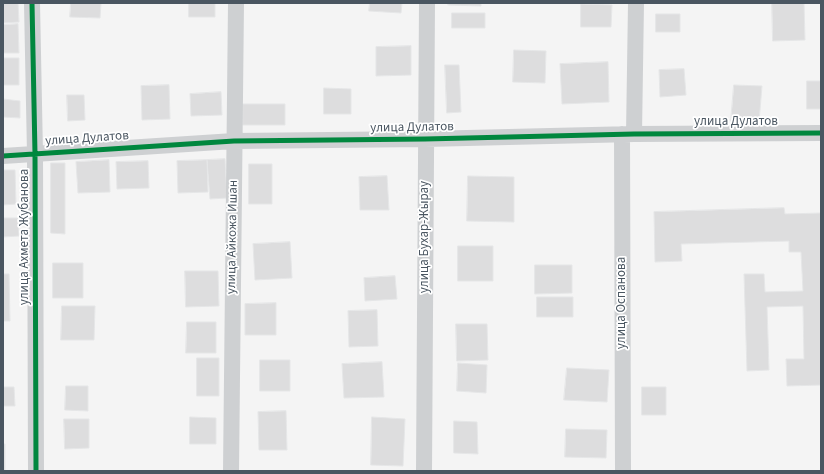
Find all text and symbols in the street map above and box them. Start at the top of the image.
street label: улица Дулатов [694,114,778,130]
street label: улица Дулатов [370,119,454,137]
street label: улица Дулатов [45,128,129,150]
street label: улица Ахмета Жубанова [17,169,33,305]
street label: улица Айкожа Ишан [224,180,242,294]
street label: улица Бухар-Жырау [417,181,433,293]
street label: улица Оспанова [614,257,630,349]

